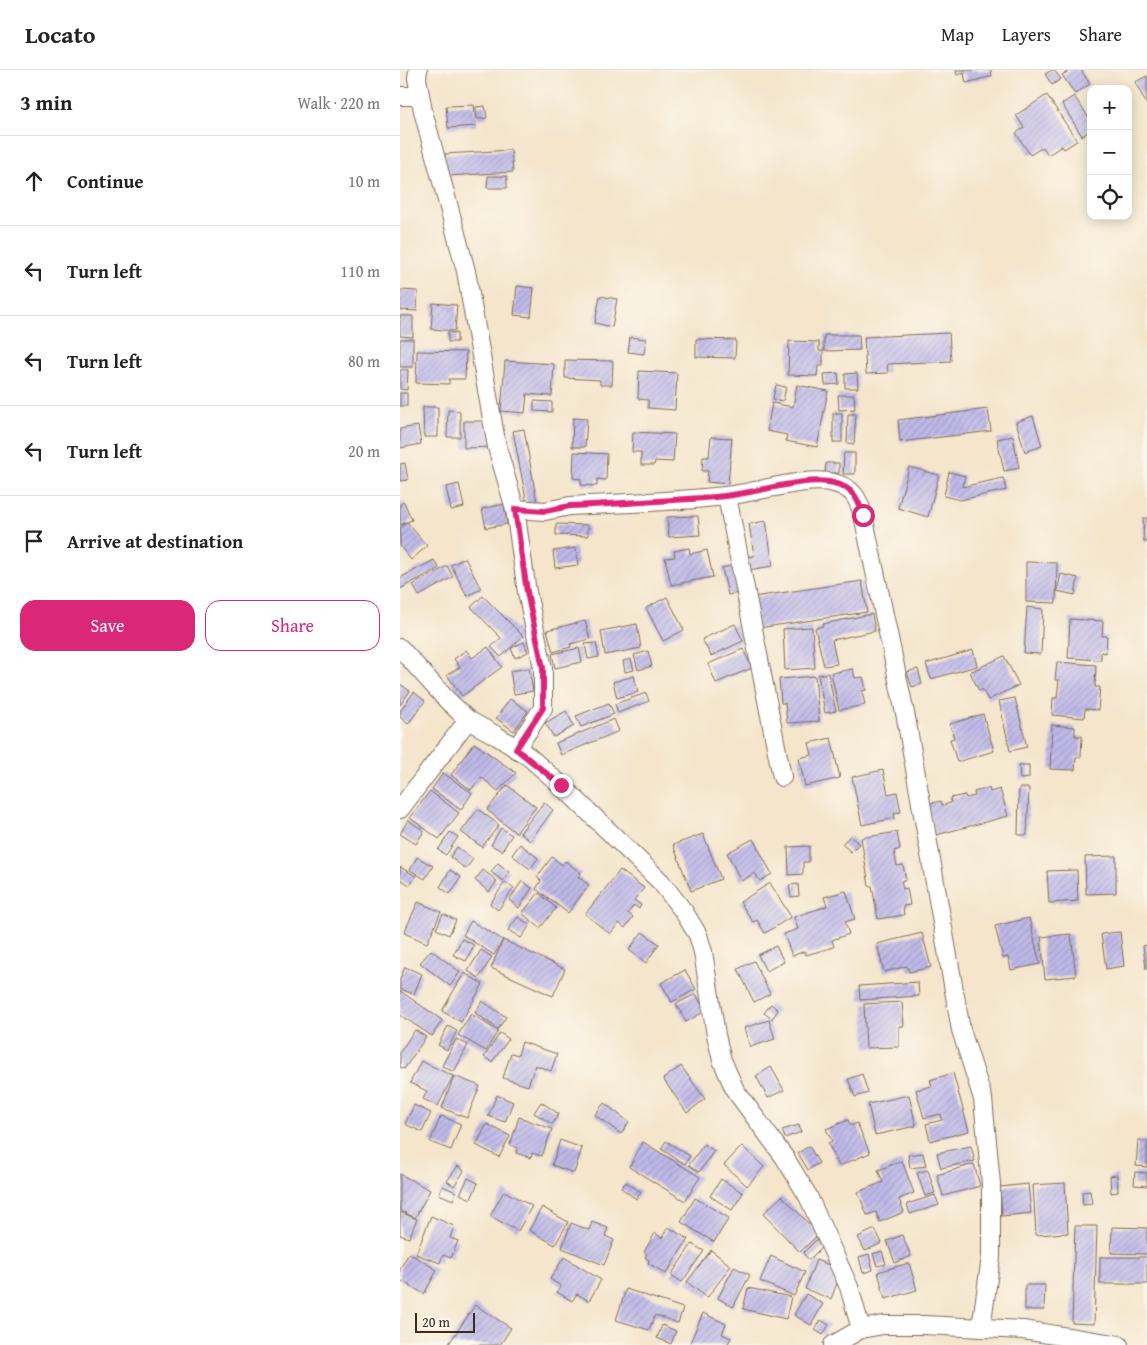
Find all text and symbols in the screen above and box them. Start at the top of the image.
text: Locato [25,17,96,52]
text: Map [941,21,974,48]
text: Layers [1002,21,1051,48]
text: Share [1079,21,1122,48]
map controls [1087,85,1132,220]
button: + [1087,85,1132,130]
text: 3 min [20,87,72,118]
text: Walk · 220 m [297,91,380,115]
button: − [1087,130,1132,175]
icon: ahead [20,167,48,195]
text: Continue [67,167,144,195]
text: 10 m [348,169,380,193]
button: locate [1087,175,1132,220]
icon: left [20,257,48,285]
text: Turn left [67,257,142,285]
text: 110 m [340,259,380,283]
icon: left [20,347,48,375]
text: Turn left [67,347,142,375]
text: 80 m [348,349,380,373]
icon: left [20,437,48,465]
text: Turn left [67,437,142,465]
text: 20 m [348,439,380,463]
route start [852,504,875,527]
icon: arrive [20,527,48,555]
text: Arrive at destination [67,527,243,555]
button: Save [20,600,195,651]
button: Share [205,600,380,651]
route end [550,774,573,797]
scale bar [415,1310,475,1333]
text: 20 m [422,1312,450,1332]

